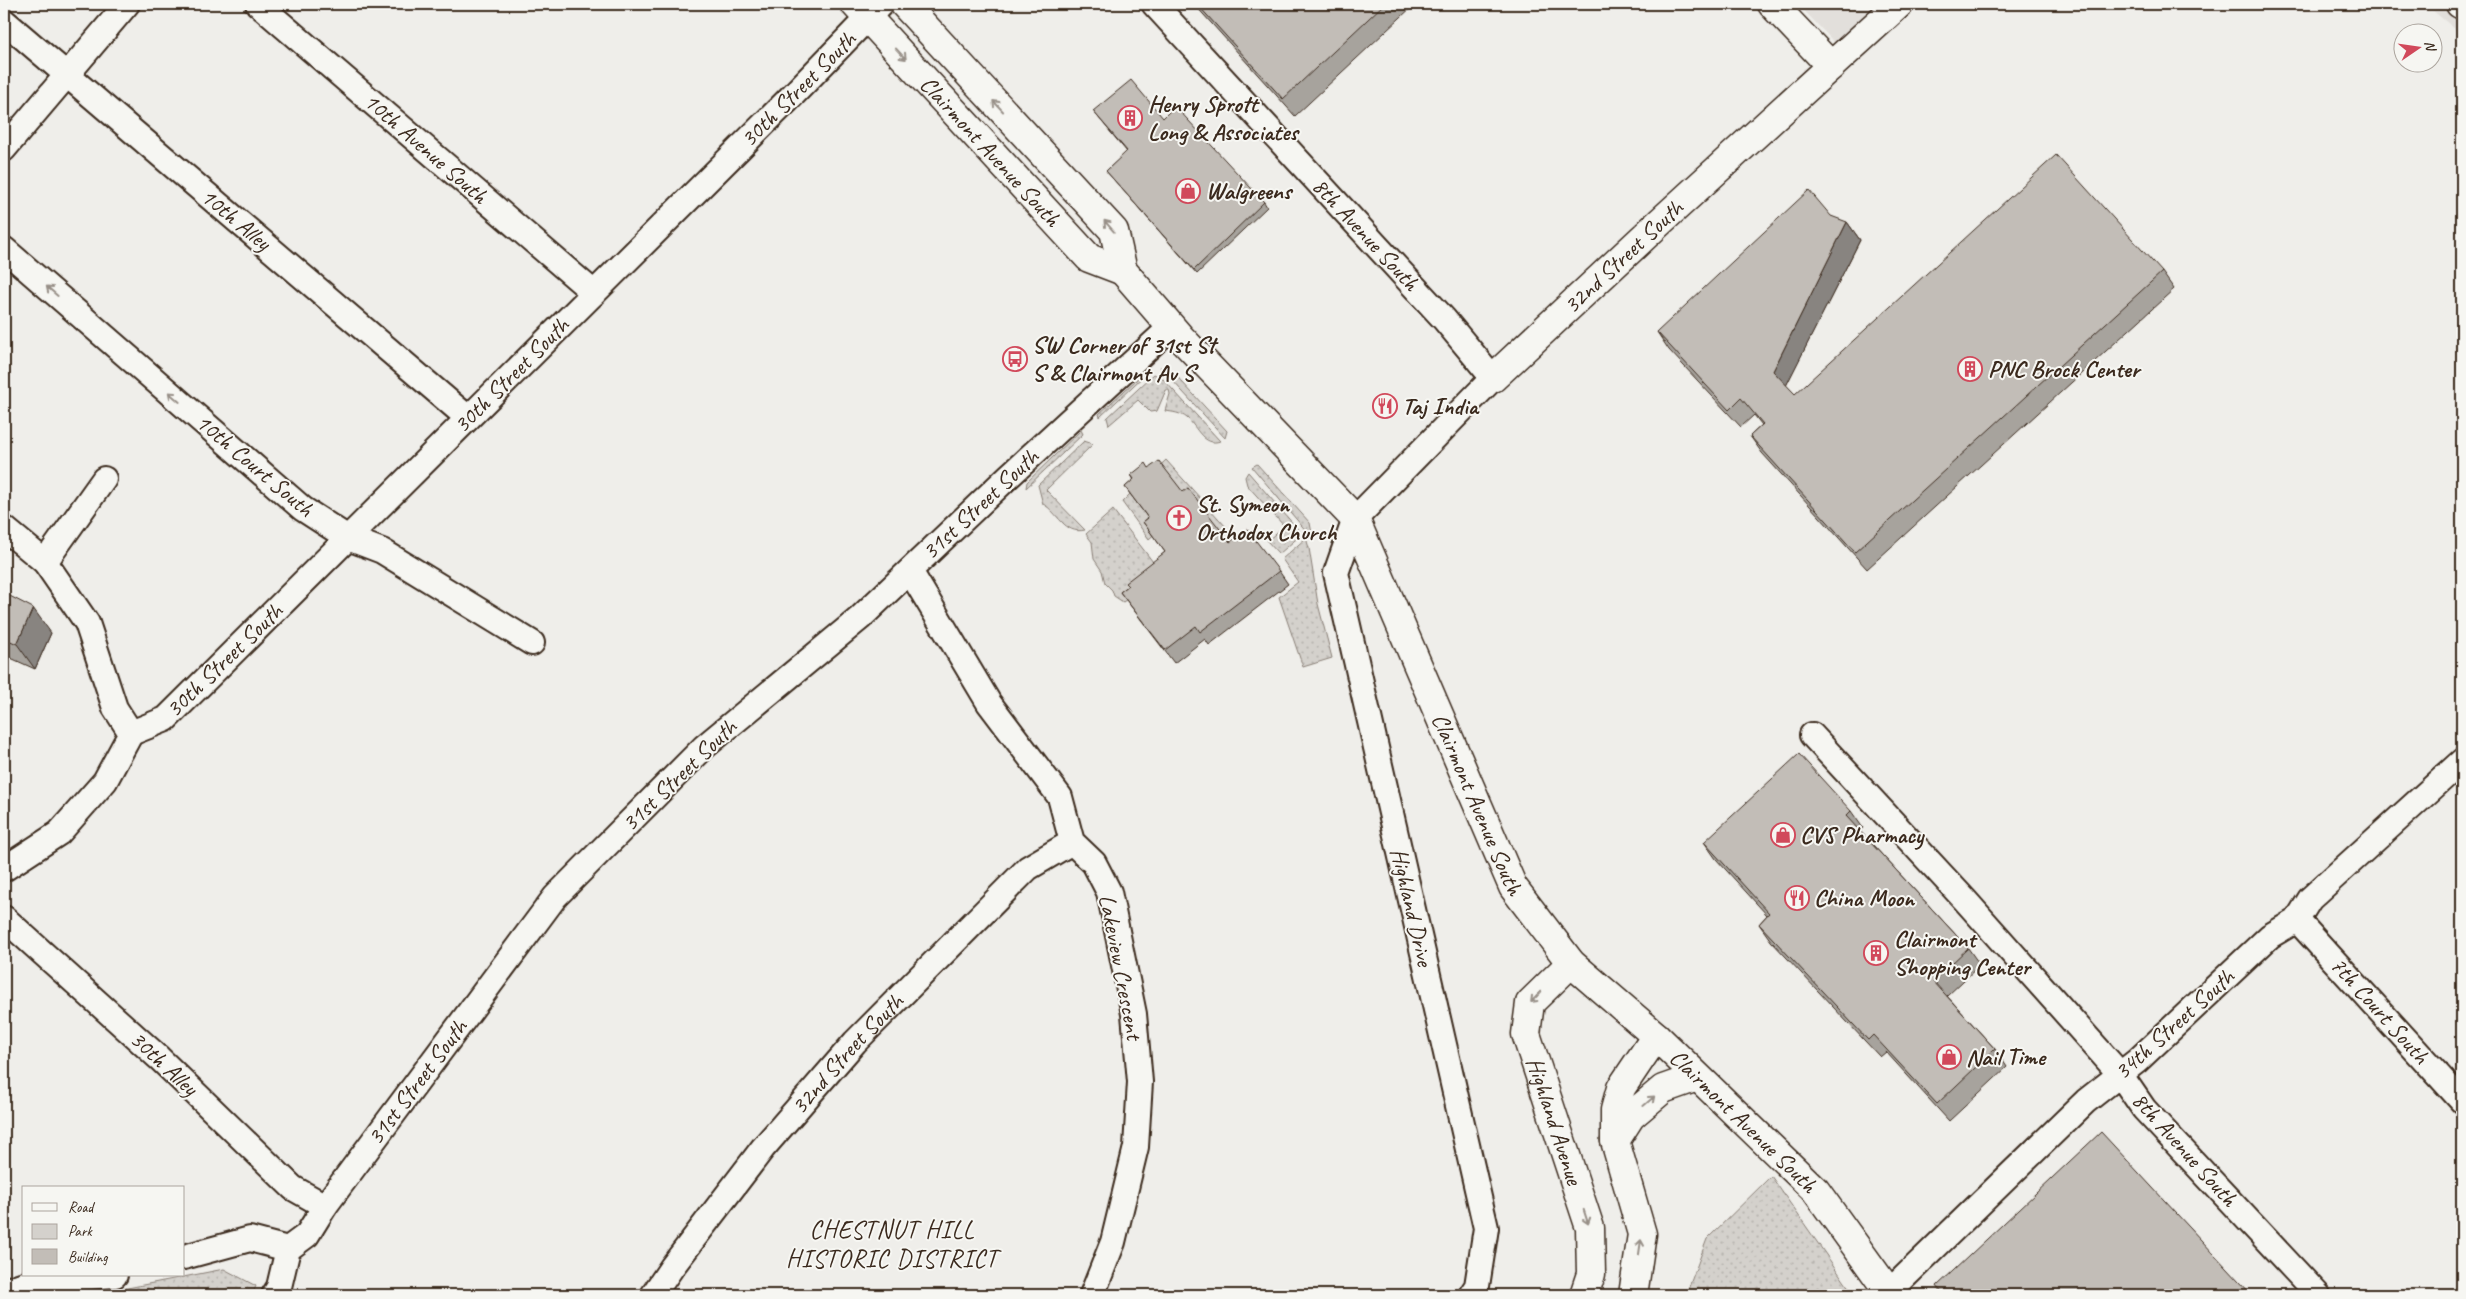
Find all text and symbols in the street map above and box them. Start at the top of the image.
north arrow [2394,22,2444,72]
street label: 30th Street South [734,23,864,153]
text: N [2421,39,2440,54]
one-way arrow [895,47,907,60]
street label: Clairmont Avenue South [914,69,1068,234]
street label: 10th Avenue South [358,86,495,211]
place label: Henry Sprott Long & Associates [1148,89,1300,147]
one-way arrow [992,100,1004,113]
building icon: Henry Sprott Long & Associates [1117,105,1143,131]
street label: 8th Avenue South [1306,171,1427,298]
place label: Walgreens [1206,176,1294,206]
shop icon: Walgreens [1175,178,1201,204]
street label: 10th Alley [195,181,279,258]
street label: 32nd Street South [1557,192,1691,320]
one-way arrow [1103,219,1114,232]
one-way arrow [45,285,58,296]
street label: 30th Street South [447,309,577,439]
place label: SW Corner of 31st St S & Clairmont Av S [1032,330,1219,388]
bus stop icon: SW Corner of 31st St S & Clairmont Av S [1002,346,1028,372]
place label: PNC Brock Center [1988,354,2142,384]
building icon: PNC Brock Center [1957,356,1983,382]
place label: Taj India [1402,391,1480,421]
one-way arrow [168,392,181,403]
restaurant icon: Taj India [1372,393,1398,419]
street label: 10th Court South [190,407,321,524]
street label: 31st Street South [915,441,1046,566]
place label: St. Symeon Orthodox Church [1196,489,1338,547]
church icon: St. Symeon Orthodox Church [1166,505,1192,531]
street label: 30th Street South [159,595,290,724]
street label: Clairmont Avenue South [1425,709,1530,902]
street label: 31st Street South [615,711,744,838]
place label: CVS Pharmacy [1800,820,1925,850]
shop icon: CVS Pharmacy [1770,822,1796,848]
street label: Highland Drive [1384,845,1441,971]
place label: China Moon [1814,883,1916,913]
restaurant icon: China Moon [1784,885,1810,911]
street label: Lakeview Crescent [1092,892,1150,1044]
place label: Clairmont Shopping Center [1894,924,2032,982]
building icon: Clairmont Shopping Center [1863,940,1889,966]
street label: 7th Court South [2324,950,2437,1071]
street label: 34th Street South [2108,961,2242,1086]
street label: 32nd Street South [784,986,911,1120]
one-way arrow [1530,991,1542,1004]
street label: 31st Street South [360,1012,475,1151]
street label: 30th Alley [124,1024,206,1103]
street label: Clairmont Avenue South [1663,1042,1825,1200]
place label: Nail Time [1966,1042,2047,1072]
shop icon: Nail Time [1936,1044,1962,1070]
street label: Highland Avenue [1520,1053,1590,1191]
street label: 8th Avenue South [2126,1085,2245,1213]
one-way arrow [1642,1095,1655,1107]
legend [22,1186,185,1276]
text: Road [68,1198,95,1217]
one-way arrow [1582,1209,1592,1225]
district label: CHESTNUT HILL HISTORIC DISTRICT [786,1214,1002,1275]
text: Park [68,1222,93,1241]
one-way arrow [1636,1239,1646,1255]
text: Building [68,1248,108,1267]

